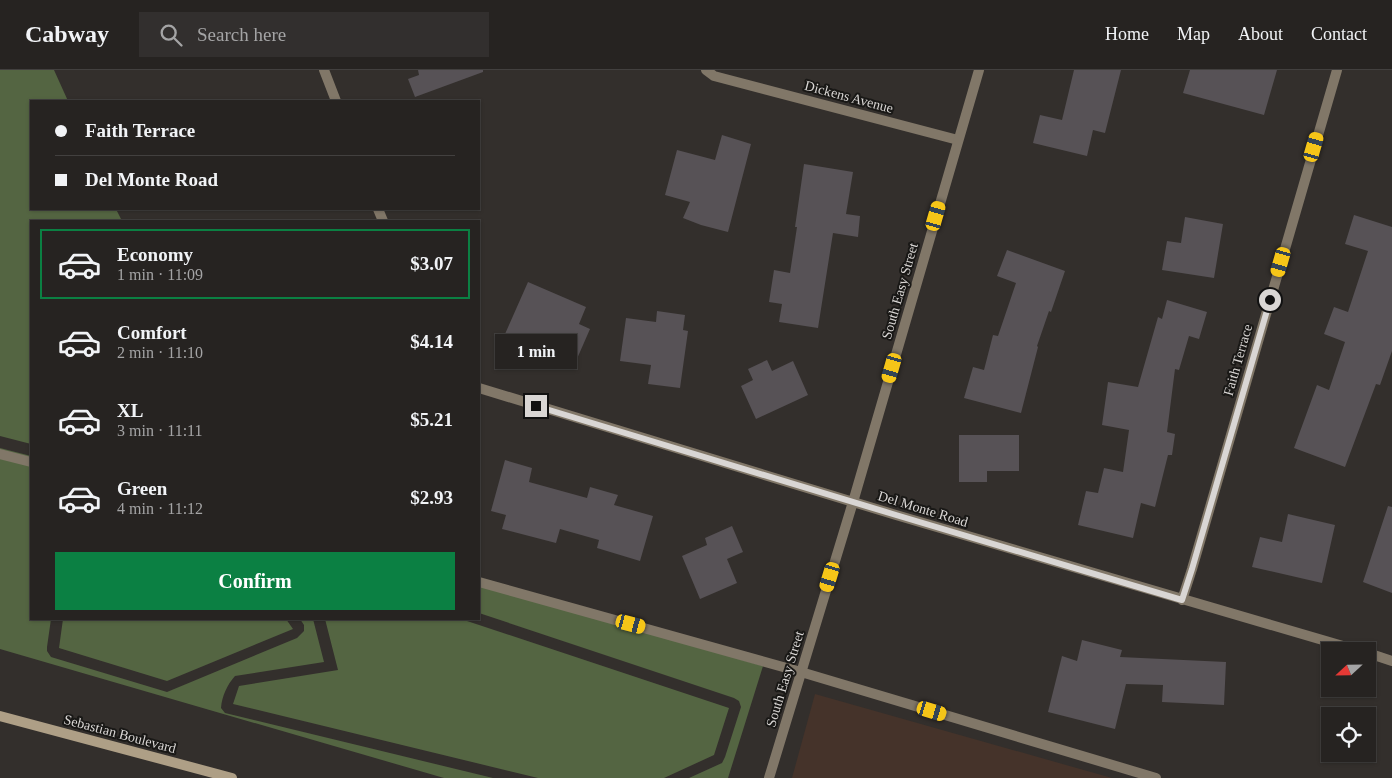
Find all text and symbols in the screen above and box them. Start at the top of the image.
search box [139,12,489,57]
text: Cabway [25,21,109,47]
icon: search [157,21,185,49]
text: Search here [197,24,286,45]
text: Home [1105,24,1149,44]
text: Map [1177,24,1210,44]
text: About [1238,24,1283,44]
text: Contact [1311,24,1367,44]
street label: Dickens Avenue [803,78,895,116]
text: Faith Terrace [85,120,195,141]
car [1302,131,1325,163]
text: Del Monte Road [85,169,218,190]
car [924,200,947,232]
street label: South Easy Street [879,241,921,341]
icon: car [57,242,102,287]
text: Economy [117,244,193,265]
car [1269,246,1292,278]
text: $3.07 [410,253,453,274]
text: 1 min · 11:09 [117,266,203,283]
route start [1259,289,1281,311]
icon: car [57,320,102,365]
text: Comfort [117,322,187,343]
street label: Faith Terrace [1221,322,1255,398]
text: $4.14 [410,331,453,352]
callout: 1 min [495,334,577,368]
text: 1 min [517,343,555,360]
text: 2 min · 11:10 [117,344,203,361]
car [880,352,903,384]
route end [525,395,547,417]
icon: car [57,398,102,443]
text: XL [117,400,143,421]
text: $5.21 [410,409,453,430]
text: 3 min · 11:11 [117,422,202,439]
icon: car [57,476,102,521]
text: Green [117,478,167,499]
text: $2.93 [410,487,453,508]
street label: Del Monte Road [876,488,970,530]
text: 4 min · 11:12 [117,500,203,517]
button: Confirm [55,552,455,610]
car [818,560,841,594]
car [614,613,647,635]
street label: South Easy Street [763,629,807,729]
north arrow [1321,642,1376,698]
map controls [1321,642,1376,762]
car [915,699,948,723]
button: locate [1321,707,1376,762]
street label: Sebastian Boulevard [62,712,178,756]

